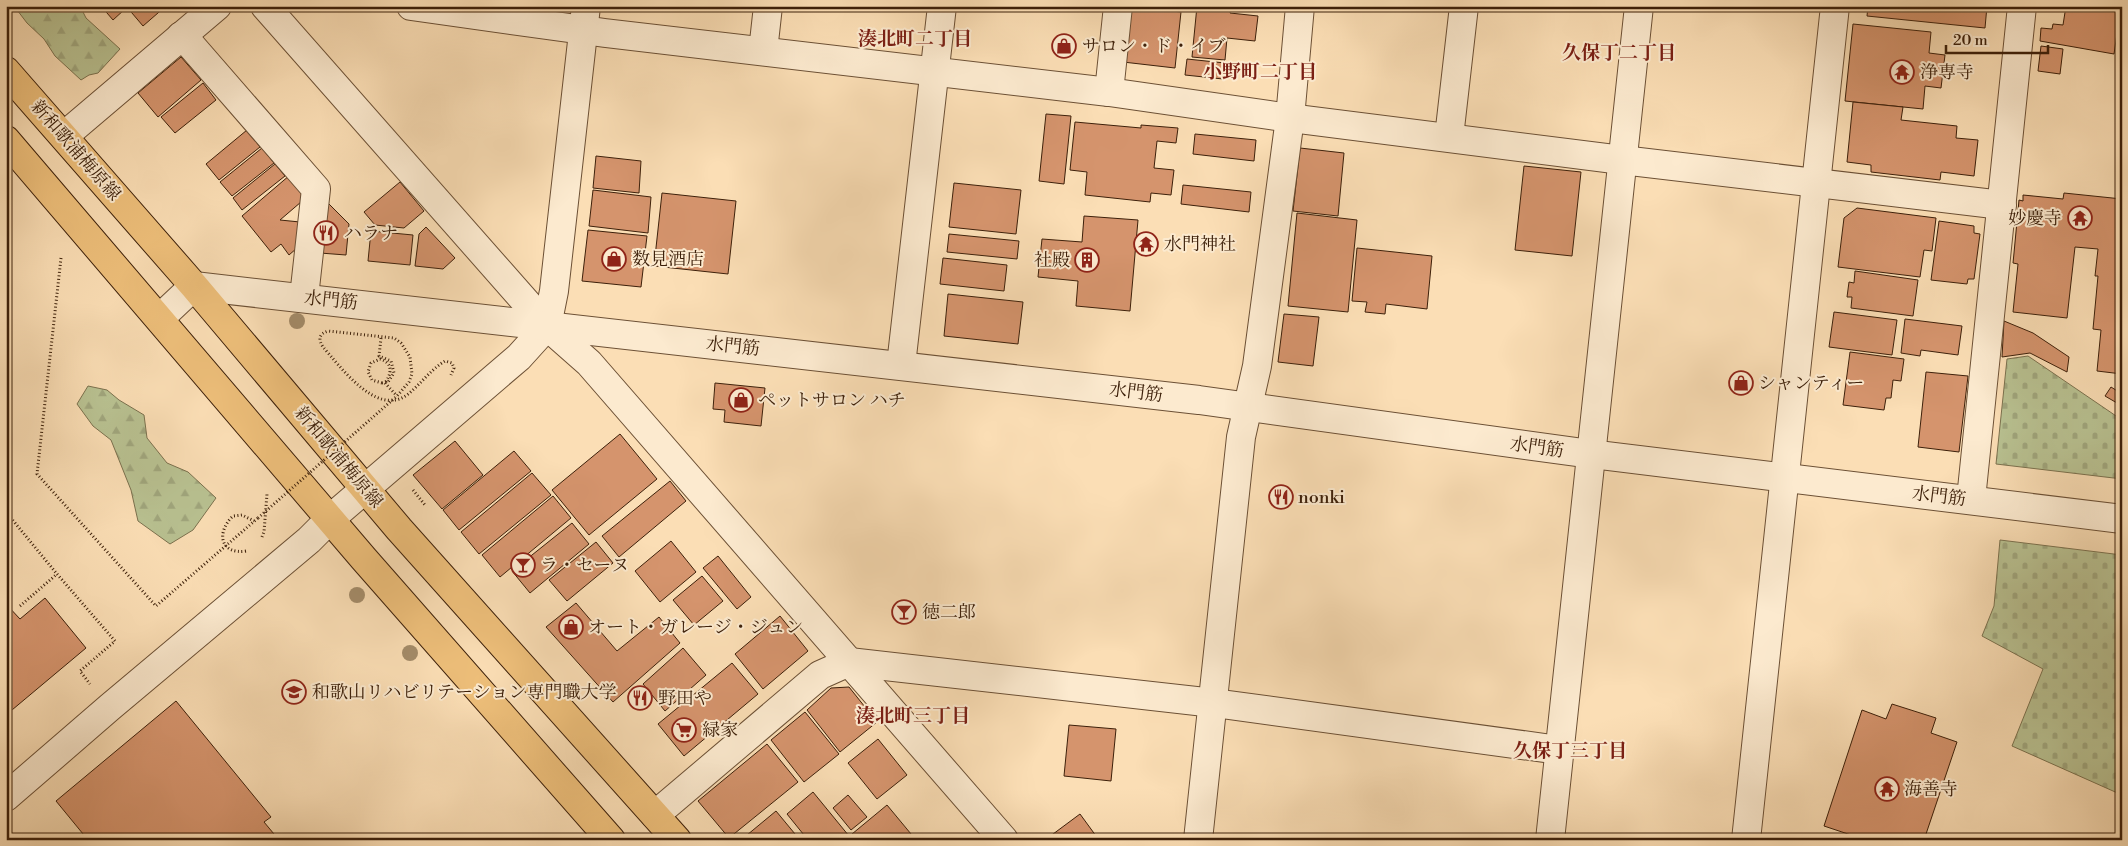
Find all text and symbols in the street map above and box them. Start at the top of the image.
scale bar [1946,22,2048,54]
district label: 湊北町二丁目 [858,27,972,51]
text: 20 m [1953,31,1988,50]
shop icon: サロン・ド・イブ [1051,33,1077,59]
place label: サロン・ド・イブ [1082,35,1225,58]
district label: 久保丁二丁目 [1562,41,1676,65]
temple icon: 浄専寺 [1889,59,1915,85]
district label: 小野町二丁目 [1203,60,1317,84]
place label: 浄専寺 [1920,61,1974,84]
street label: 新和歌浦梅原線 [26,95,126,205]
temple icon: 妙慶寺 [2067,205,2093,231]
place label: 妙慶寺 [2008,207,2062,230]
restaurant icon: ハラナ [313,220,339,246]
place label: ハラナ [344,222,398,245]
temple icon: 水門神社 [1133,231,1159,257]
place label: 水門神社 [1164,233,1236,256]
shop icon: 数見酒店 [601,246,627,272]
building icon: 社殿 [1074,247,1100,273]
place label: 数見酒店 [632,248,704,271]
place label: 社殿 [1034,249,1070,272]
street label: 水門筋 [303,286,359,315]
street label: 水門筋 [705,332,761,361]
shop icon: シャンティー [1728,370,1754,396]
place label: シャンティー [1758,372,1864,395]
street label: 水門筋 [1108,378,1164,407]
shop icon: ペットサロン ハチ [728,387,754,413]
place label: ペットサロン ハチ [758,389,906,412]
street label: 新和歌浦梅原線 [289,402,388,513]
street label: 水門筋 [1509,432,1565,463]
street label: 水門筋 [1911,482,1967,511]
restaurant icon: nonki [1268,484,1294,510]
place label: nonki [1298,486,1345,509]
bar icon: ラ・セーヌ [510,552,536,578]
place label: ラ・セーヌ [540,554,629,577]
bar icon: 徳二郎 [891,599,917,625]
place label: 徳二郎 [922,601,976,624]
shop icon: オート・ガレージ・ジュン [558,614,584,640]
place label: オート・ガレージ・ジュン [588,616,803,639]
school or university icon: 和歌山リハビリテーション専門職大学 [281,679,307,705]
place label: 和歌山リハビリテーション専門職大学 [312,681,616,704]
restaurant icon: 野田や [627,685,653,711]
place label: 野田や [658,687,712,710]
district label: 湊北町三丁目 [856,704,970,728]
supermarket icon: 緑家 [671,717,697,743]
place label: 緑家 [702,719,738,742]
district label: 久保丁三丁目 [1513,739,1627,763]
temple icon: 海善寺 [1874,776,1900,802]
place label: 海善寺 [1904,778,1958,801]

